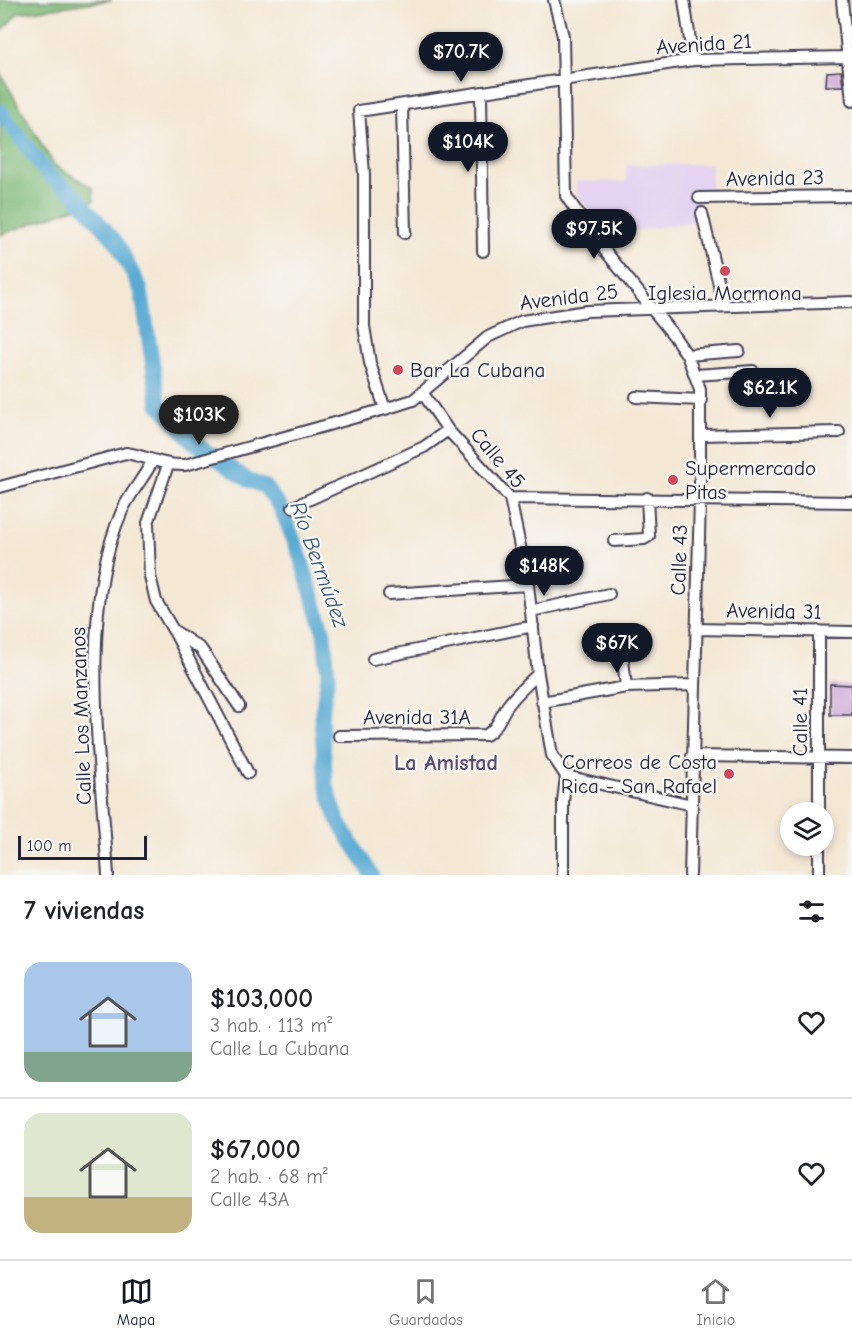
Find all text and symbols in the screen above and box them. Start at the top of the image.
street label: Avenida 21 [655,29,753,59]
pin: $70.7K [412,32,510,83]
text: $70.7K [433,40,489,63]
pin: $104K [426,122,510,173]
text: $104K [442,130,494,153]
street label: Avenida 23 [726,165,824,191]
pin: $97.5K [545,209,643,260]
text: $97.5K [566,217,623,240]
marker: Iglesia Mormona [718,264,732,278]
street label: Avenida 25 [518,279,620,315]
place label: Iglesia Mormona [648,281,802,305]
place label: Bar La Cubana [410,358,545,382]
marker: Bar La Cubana [391,363,405,377]
pin: $62.1K [721,368,819,419]
text: $62.1K [742,376,798,399]
pin: $103K [157,395,241,446]
text: $103K [173,403,225,426]
street label: Calle 45 [466,423,530,493]
place label: Supermercado Pitas [685,456,816,504]
marker: Supermercado Pitas [666,473,680,487]
water label: Río Bermúdez [284,498,354,632]
street label: Calle 43 [666,524,692,596]
pin: $148K [502,546,586,597]
text: $148K [519,554,569,577]
street label: Avenida 31 [726,598,822,624]
pin: $67K [581,623,653,674]
street label: Calle Los Manzanos [66,627,96,805]
text: $67K [596,631,638,654]
street label: Calle 41 [788,688,812,756]
street label: Avenida 31A [363,705,471,729]
district label: La Amistad [394,750,498,776]
place label: Correos de Costa Rica - San Rafael [561,750,717,798]
marker: Correos de Costa Rica - San Rafael [722,767,736,781]
map controls [780,802,834,856]
button: layers [780,802,834,856]
scale bar [18,833,147,860]
text: 100 m [27,837,71,855]
icon: filters [795,895,828,928]
text: 7 viviendas [24,896,144,926]
text: $103,000 [210,984,313,1014]
icon: home [72,986,144,1058]
icon: heart [795,1006,828,1039]
text: 3 hab. · 113 m² [210,1014,332,1037]
text: Calle La Cubana [210,1037,350,1060]
text: $67,000 [210,1135,301,1165]
icon: home [72,1137,144,1209]
icon: heart [795,1157,828,1190]
text: 2 hab. · 68 m² [210,1165,328,1188]
text: Calle 43A [210,1188,289,1211]
tab: Mapa [117,1275,155,1329]
tab: Guardados [389,1275,463,1329]
tab: Inicio [697,1275,735,1329]

